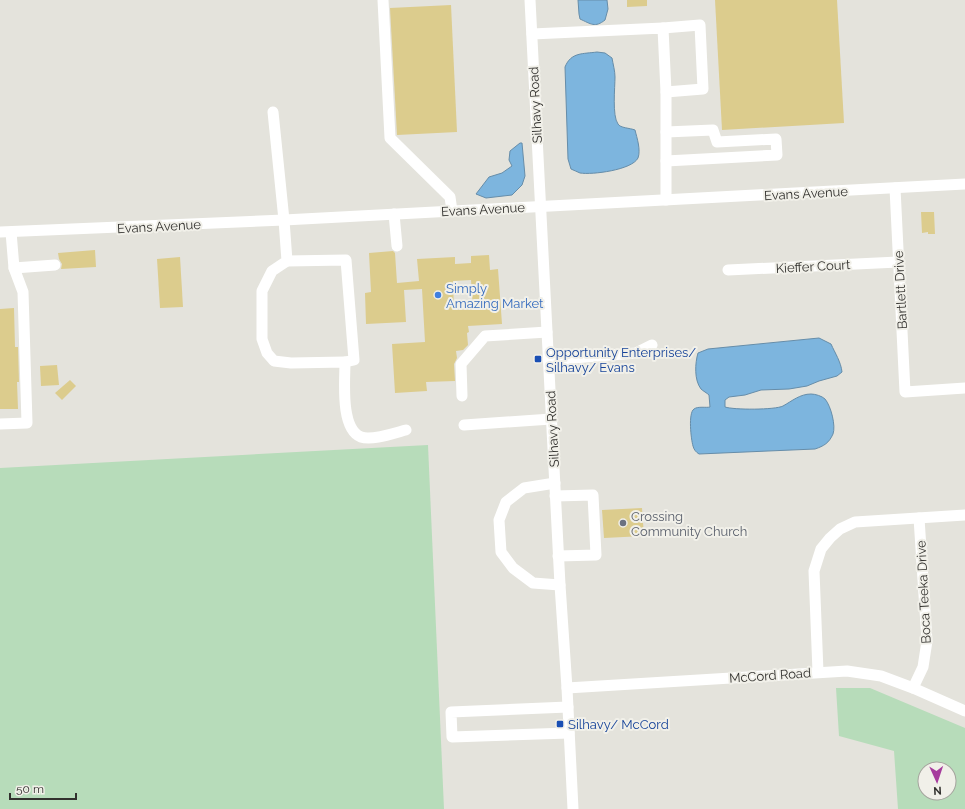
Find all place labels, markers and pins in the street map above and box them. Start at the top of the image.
place label: Simply Amazing Market [446,281,544,311]
marker: Simply Amazing Market [433,290,443,300]
place label: Opportunity Enterprises/ Silhavy/ Evans [546,345,696,375]
marker: Opportunity Enterprises/ Silhavy/ Evans [533,354,543,364]
place label: Crossing Community Church [631,509,747,539]
marker: Crossing Community Church [618,518,628,528]
place label: Silhavy/ McCord [568,717,669,732]
marker: Silhavy/ McCord [555,719,565,729]

